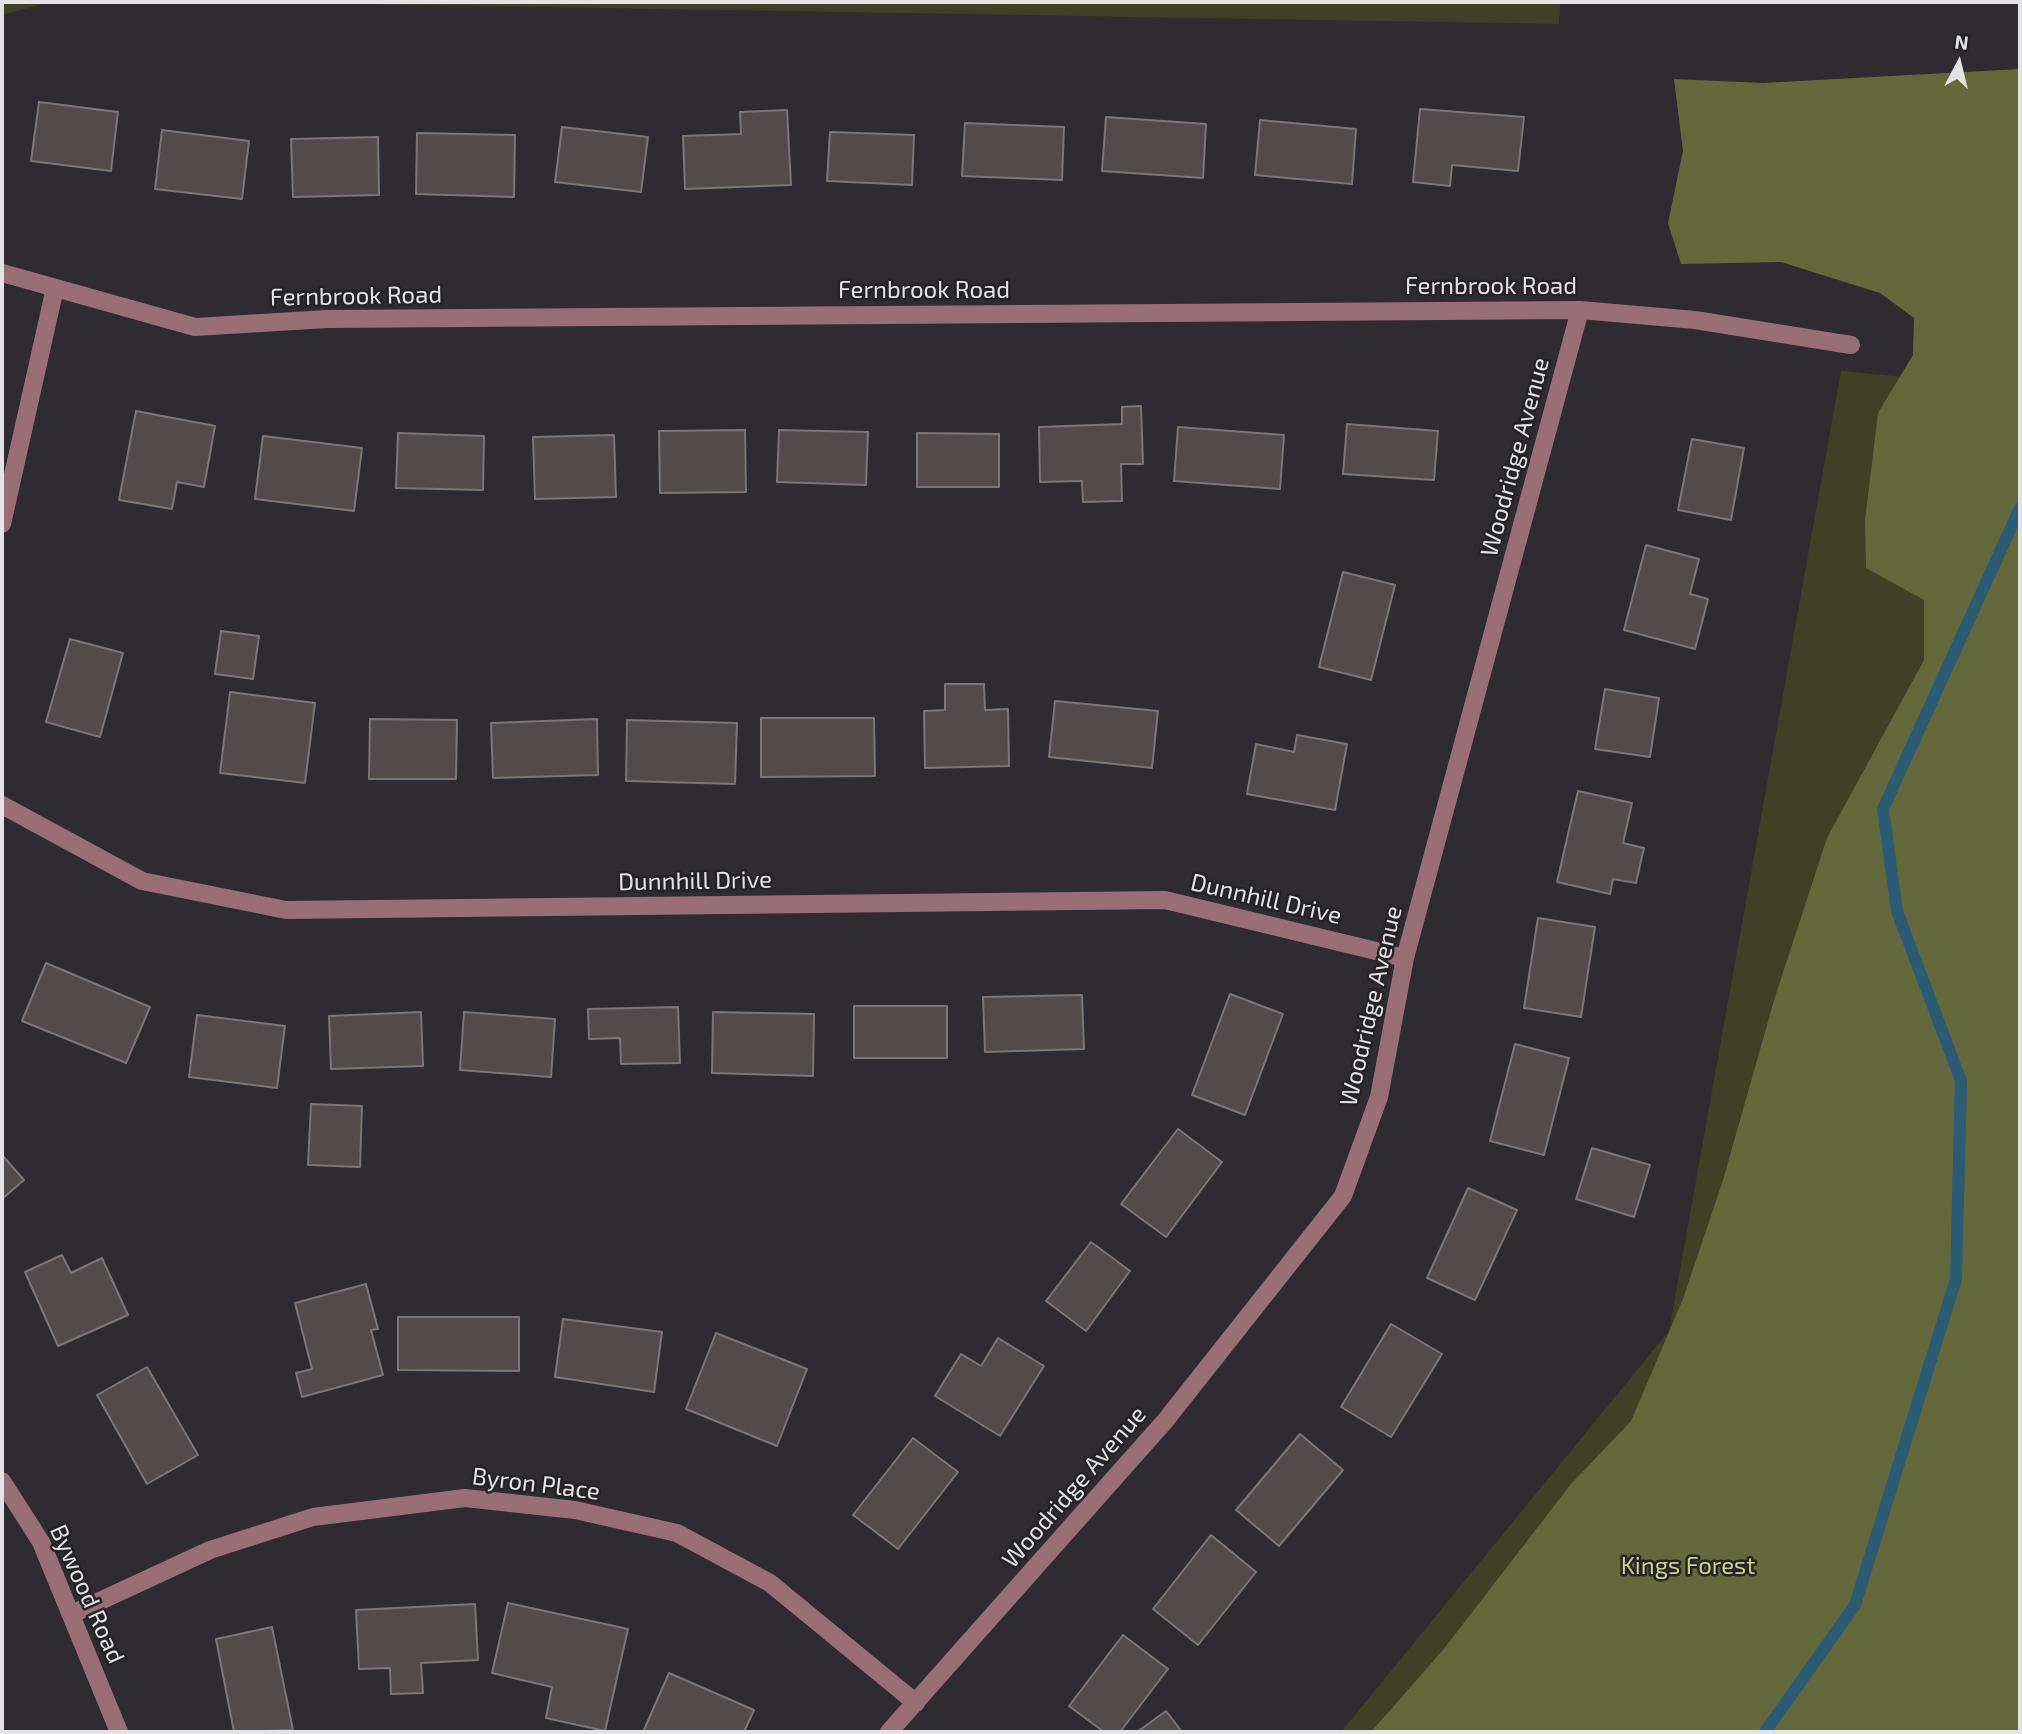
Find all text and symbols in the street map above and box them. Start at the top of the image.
north arrow [1924,28,1994,98]
text: N [1953,29,1970,54]
street label: Fernbrook Road [1405,272,1577,300]
street label: Fernbrook Road [838,276,1010,304]
street label: Fernbrook Road [270,280,442,312]
street label: Woodridge Avenue [1475,354,1555,560]
street label: Dunnhill Drive [618,865,772,897]
street label: Dunnhill Drive [1188,868,1344,930]
street label: Woodridge Avenue [1334,903,1408,1109]
street label: Woodridge Avenue [996,1400,1152,1574]
street label: Byron Place [470,1462,602,1506]
street label: Bywood Road [44,1520,130,1668]
park label: Kings Forest [1621,1552,1755,1580]

